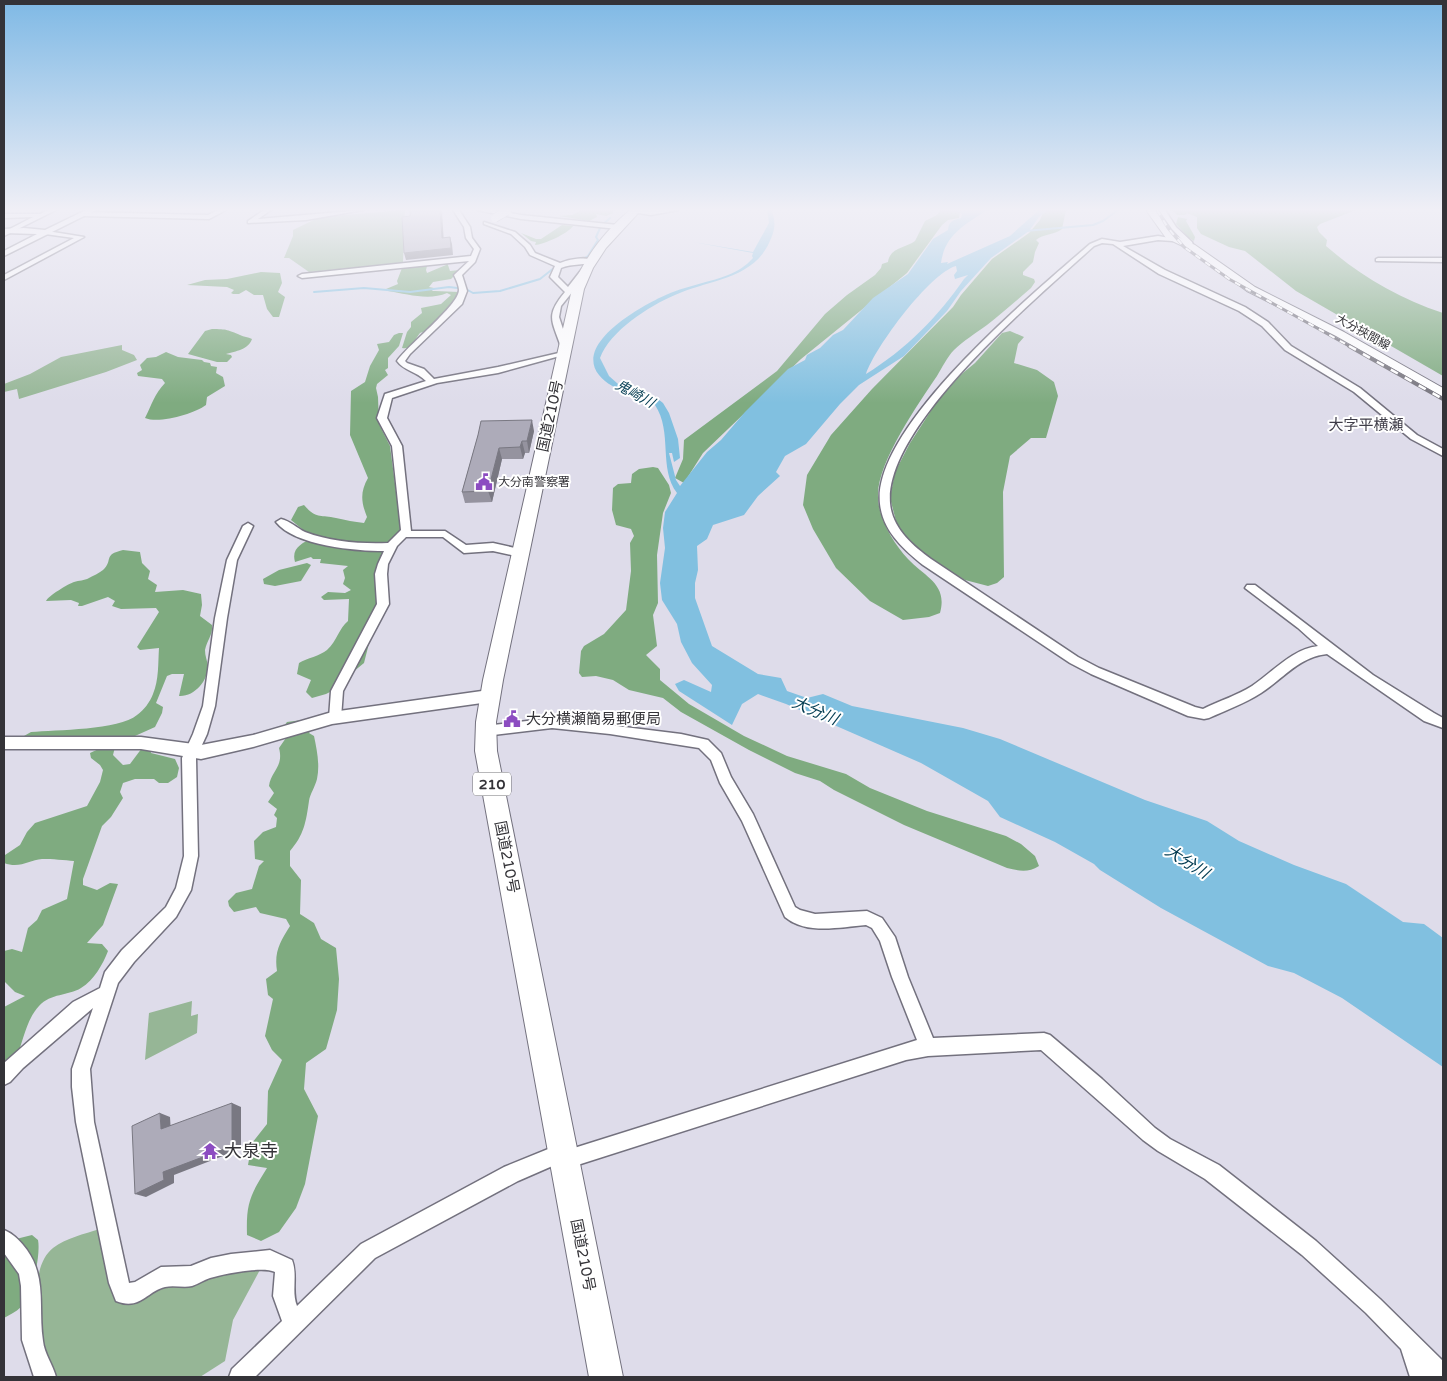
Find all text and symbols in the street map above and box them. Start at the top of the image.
street label: 大分挾間線 [1333,311,1393,353]
water label: 鬼崎川 [613,376,659,413]
street label: 国道210号 [534,378,566,454]
district label: 大字平横瀬 [1328,416,1404,434]
public building icon: 大分南警察署 [474,472,494,492]
place label: 大分南警察署 [498,475,570,489]
water label: 大分川 [789,692,843,730]
public building icon: 大分横瀬簡易郵便局 [502,709,522,729]
place label: 大分横瀬簡易郵便局 [526,710,661,728]
road number: 210 [473,772,511,796]
street label: 国道210号 [491,819,523,895]
water label: 大分川 [1161,841,1214,884]
place label: 大泉寺 [224,1140,278,1162]
temple icon: 大泉寺 [200,1141,220,1161]
street label: 国道210号 [567,1217,599,1293]

